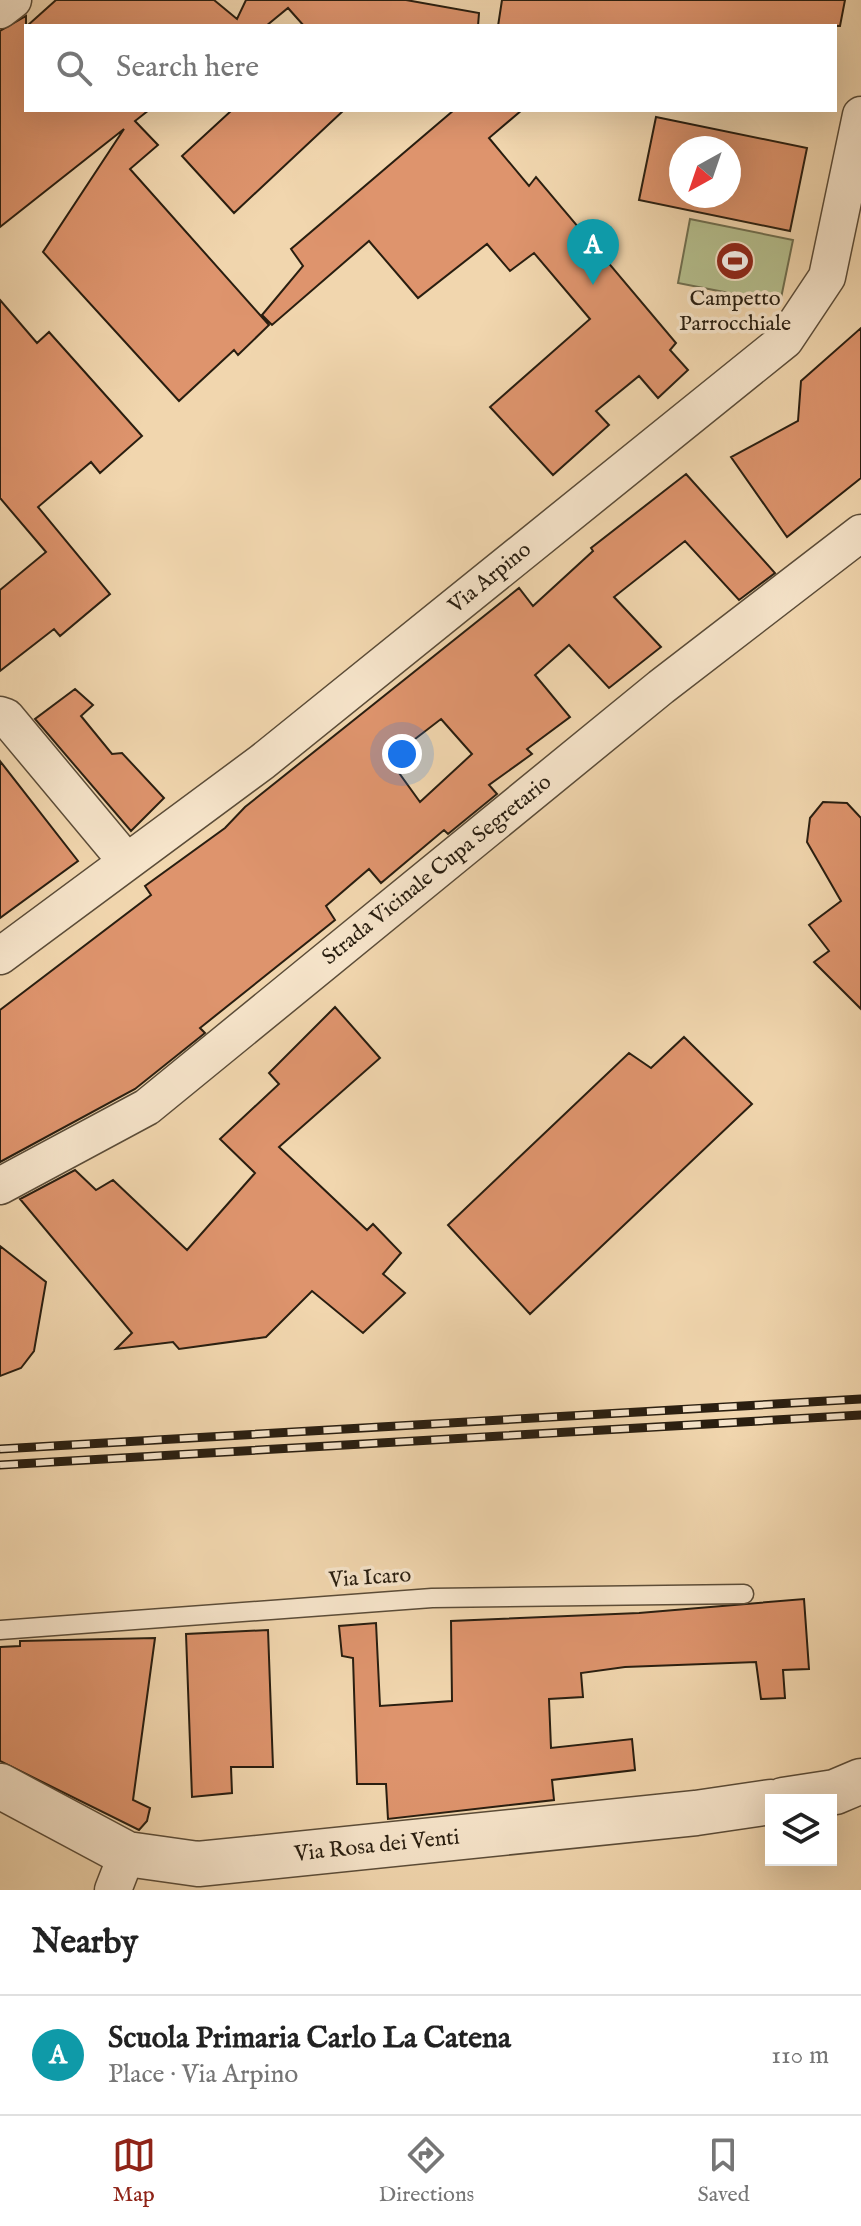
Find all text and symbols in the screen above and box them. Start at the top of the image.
search box [24,24,837,112]
icon: search [52,46,96,90]
text: Search here [116,49,259,87]
north arrow [669,136,741,208]
pin: A [567,219,619,285]
sports icon: Campetto Parrocchiale [714,240,756,282]
place label: Campetto Parrocchiale [679,285,791,338]
street label: Via Arpino [442,536,537,621]
your location [382,734,422,774]
street label: Strada Vicinale Cupa Segretario [316,769,558,971]
street label: Via Icaro [327,1561,412,1595]
map controls [765,1794,837,1866]
button: layers [765,1794,837,1866]
street label: Via Rosa dei Venti [292,1823,461,1869]
text: Nearby [32,1921,138,1964]
text: Scuola Primaria Carlo La Catena [108,2020,511,2058]
text: A [49,2039,67,2072]
text: 110 m [771,2039,829,2072]
text: Place · Via Arpino [108,2058,298,2091]
tab: Map [112,2133,156,2209]
tab: Directions [379,2133,474,2209]
tab: Saved [697,2133,749,2209]

